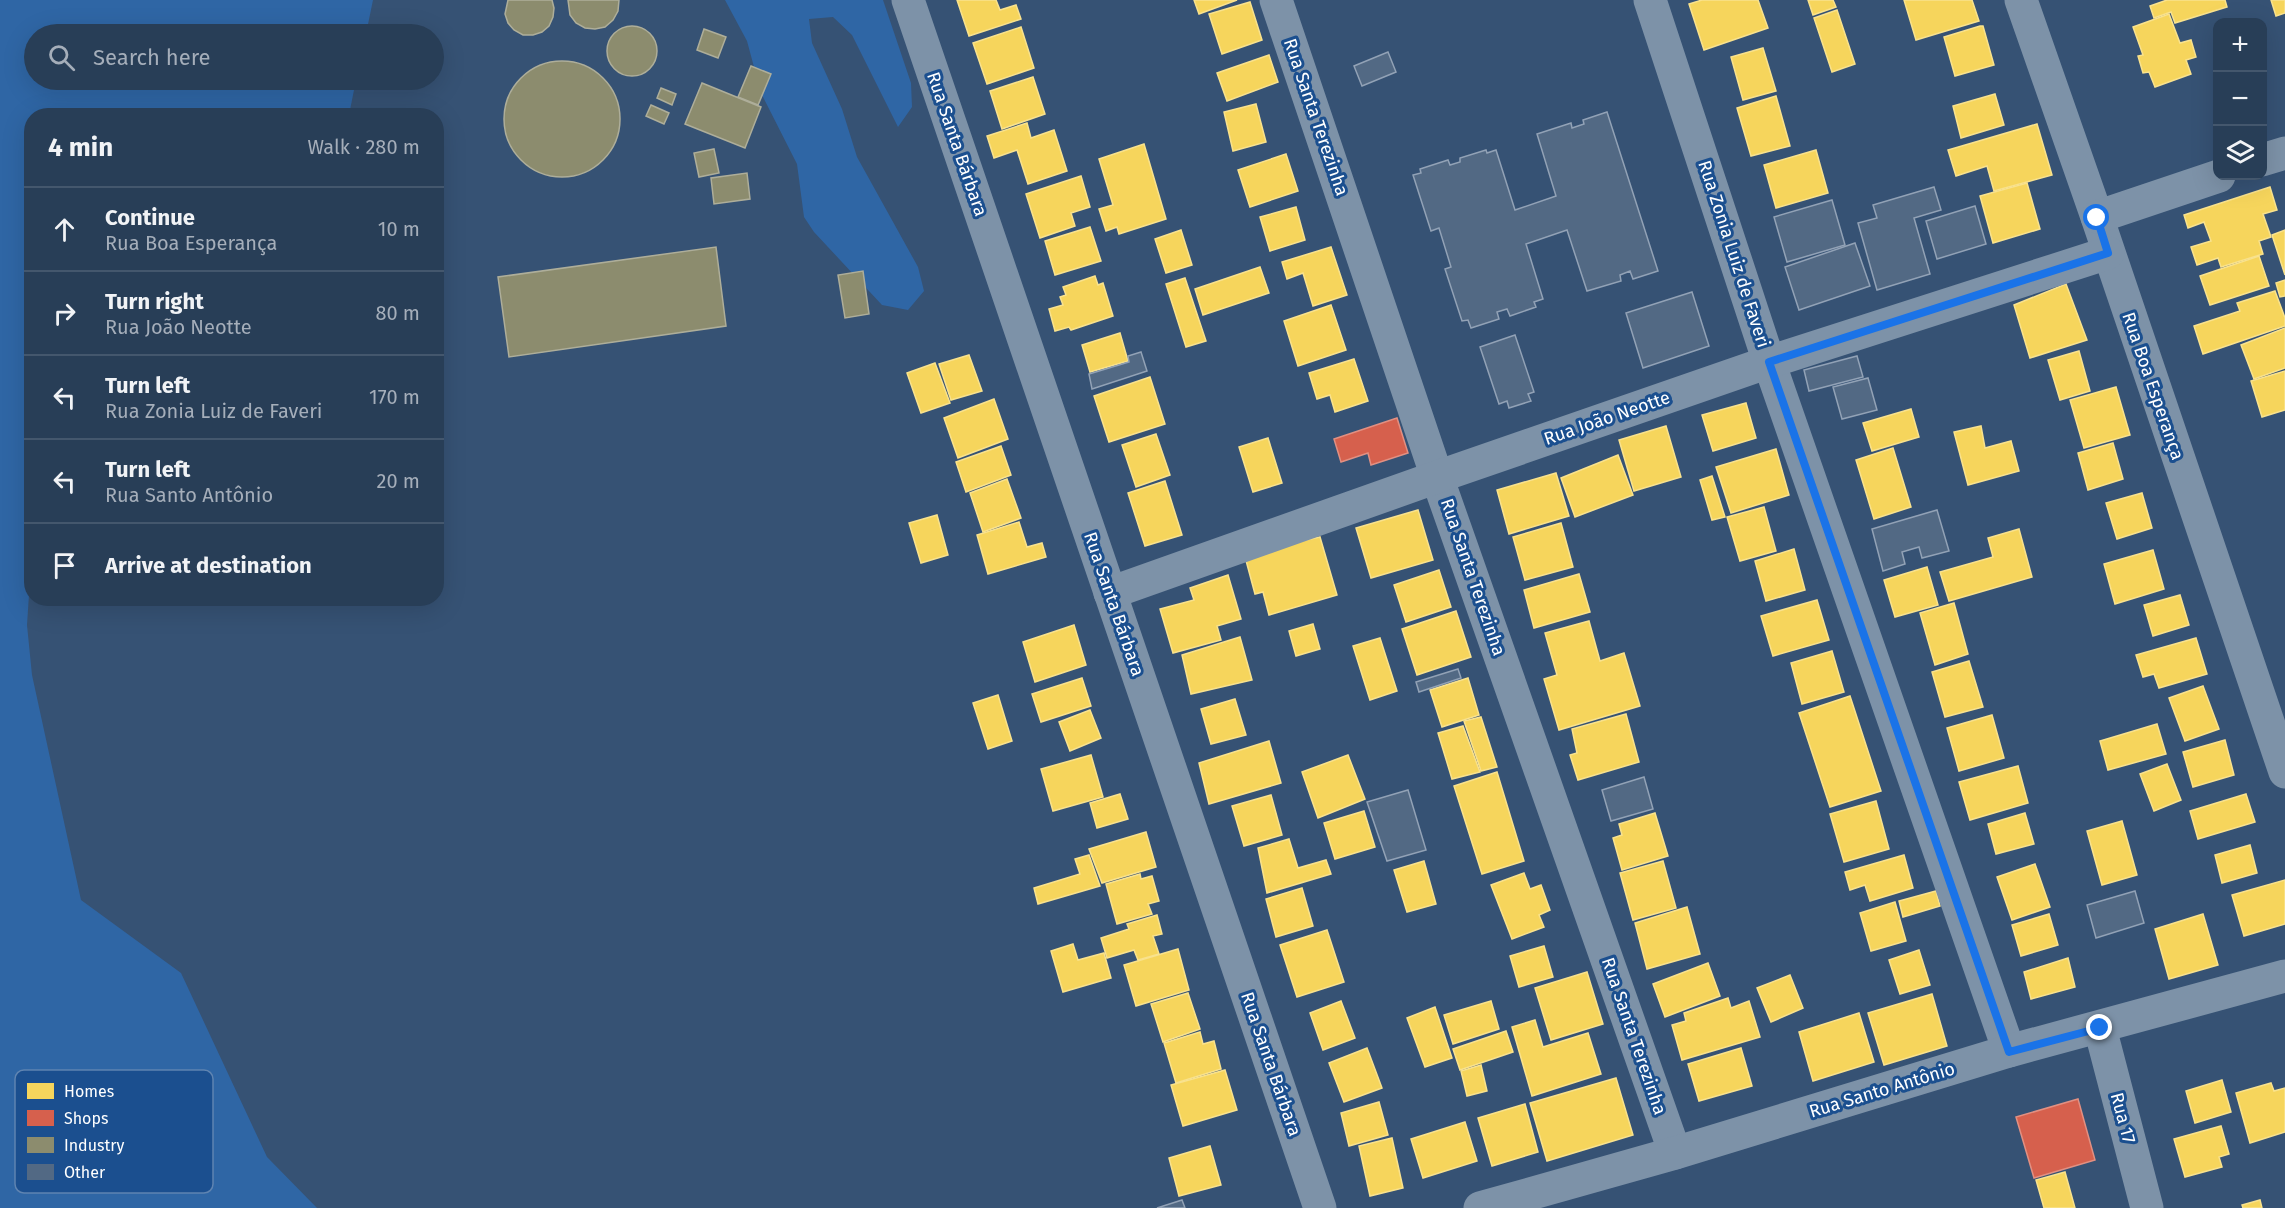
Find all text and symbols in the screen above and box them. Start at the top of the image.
map controls [2213,18,2267,180]
button: + [2213,18,2267,72]
search box [24,24,444,90]
street label: Rua Santa Terezinha [1279,35,1353,199]
icon: search [45,41,78,74]
text: Search here [93,44,211,71]
street label: Rua Santa Bárbara [922,69,992,219]
button: − [2213,72,2267,126]
button: layers [2213,126,2267,180]
text: 4 min [48,132,113,163]
text: Walk · 280 m [307,135,420,159]
street label: Rua Zonia Luiz de Faveri [1693,158,1775,350]
text: Continue [105,204,195,231]
route start [2083,204,2109,230]
icon: ahead [48,213,81,246]
text: 10 m [378,217,420,241]
text: Rua Boa Esperança [105,231,277,255]
text: Turn right [105,288,204,315]
icon: right [48,297,81,330]
text: 80 m [375,301,420,325]
street label: Rua Boa Esperança [2117,309,2189,463]
text: Rua João Neotte [105,315,252,339]
text: Turn left [105,372,190,399]
icon: left [48,381,81,414]
text: 170 m [369,385,420,409]
street label: Rua João Neotte [1541,386,1673,450]
text: Rua Zonia Luiz de Faveri [105,399,323,423]
text: Turn left [105,456,190,483]
icon: left [48,465,81,498]
text: 20 m [377,469,420,493]
text: Rua Santo Antônio [105,483,273,507]
street label: Rua Santa Terezinha [1436,495,1510,659]
street label: Rua Santa Bárbara [1079,529,1149,679]
icon: arrive [48,549,81,582]
text: Arrive at destination [105,552,312,579]
street label: Rua Santa Terezinha [1597,954,1671,1118]
street label: Rua Santa Bárbara [1236,989,1306,1139]
route end [2086,1014,2112,1040]
street label: Rua Santo Antônio [1806,1057,1958,1123]
legend [15,1070,213,1193]
text: Homes [64,1082,114,1101]
street label: Rua 17 [2106,1090,2140,1146]
text: Shops [64,1109,108,1128]
text: Industry [64,1136,124,1155]
text: Other [64,1163,106,1182]

